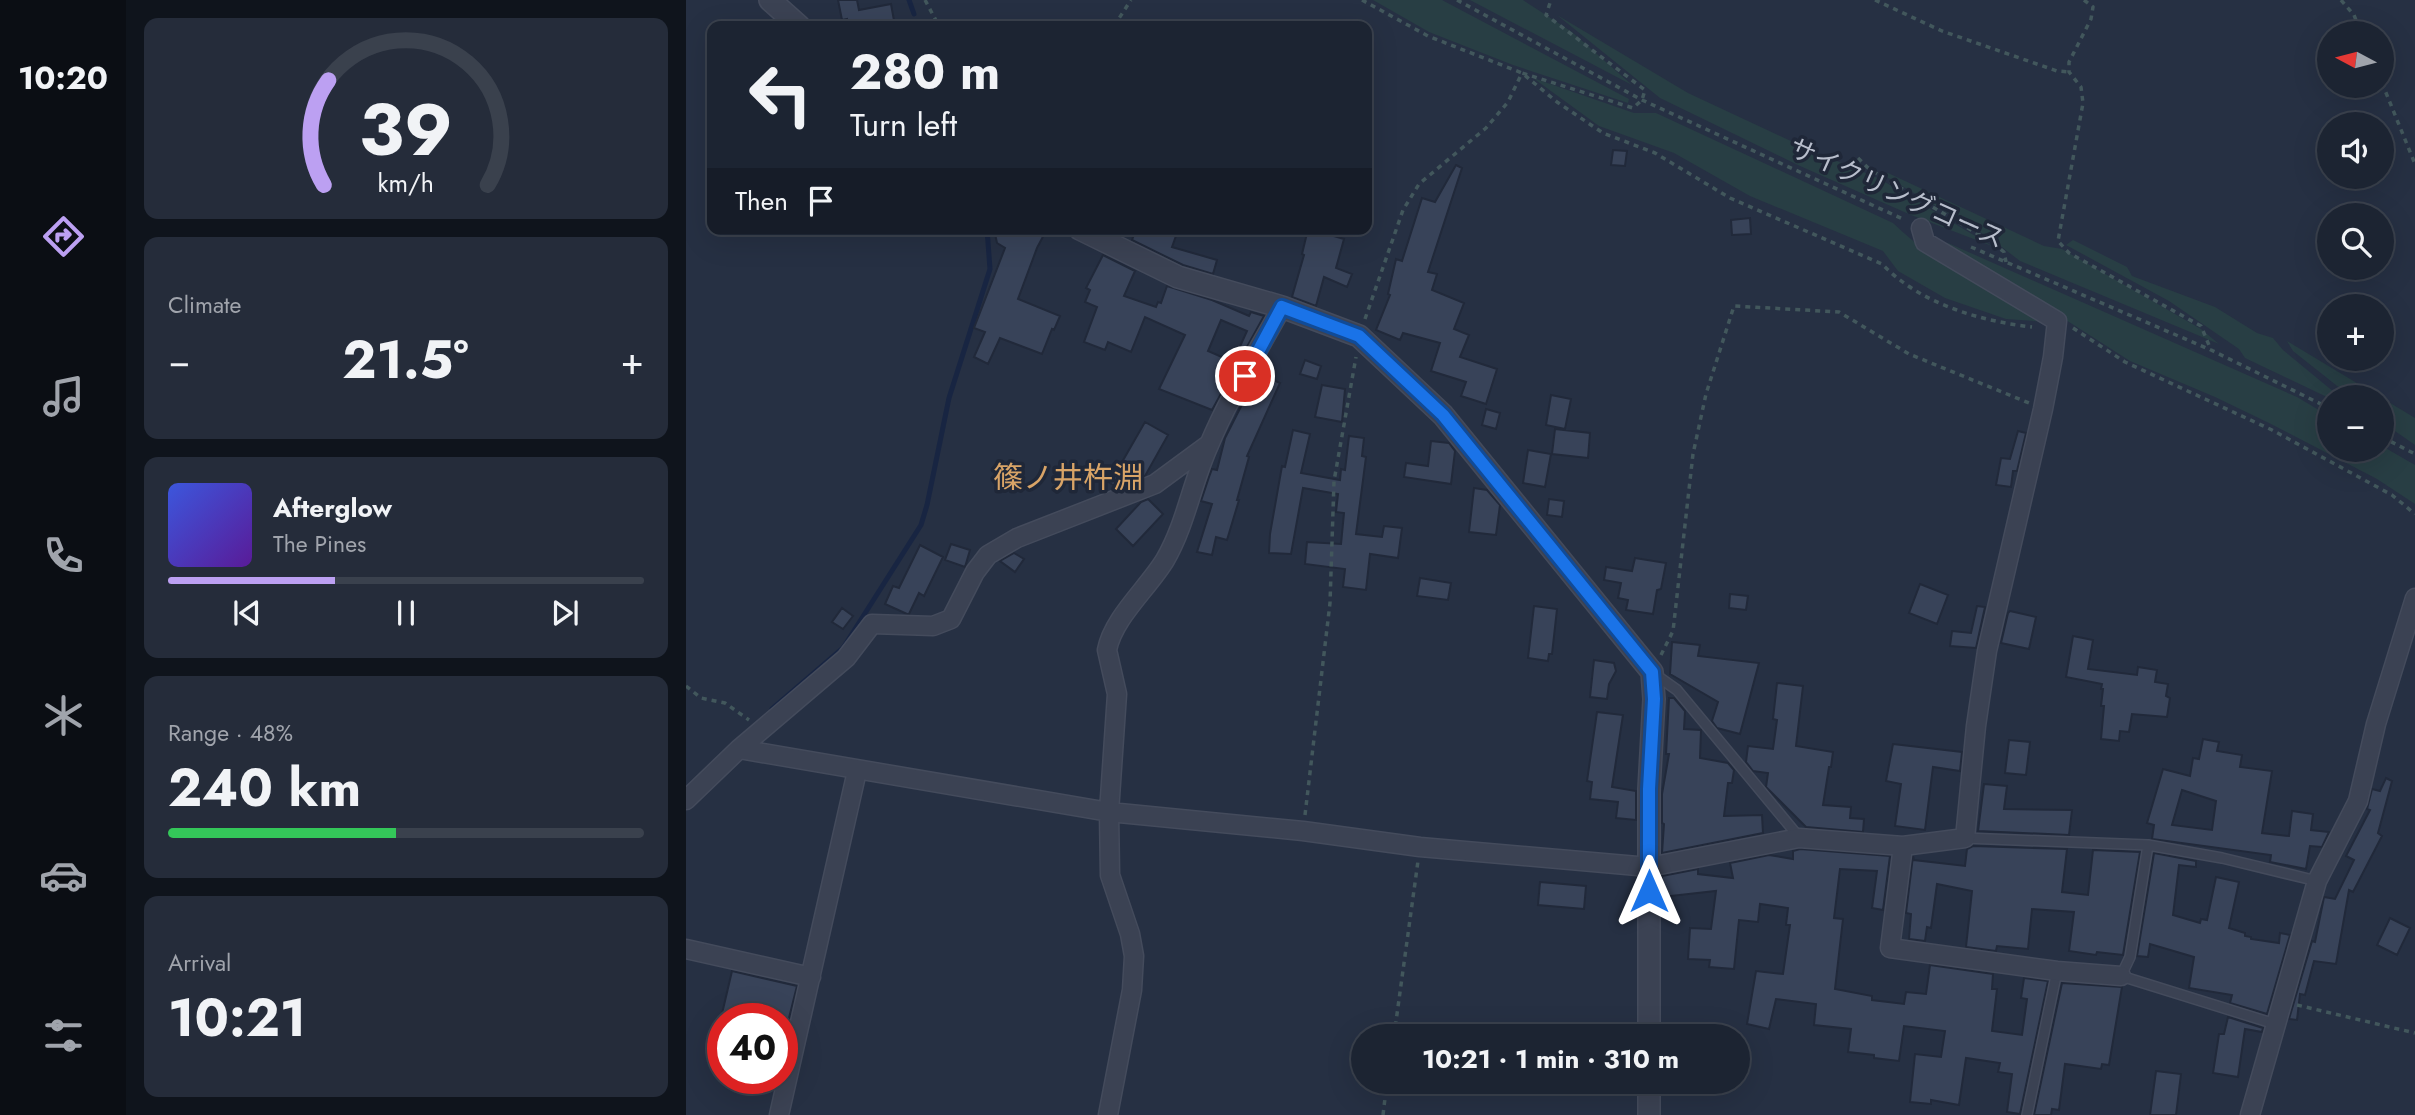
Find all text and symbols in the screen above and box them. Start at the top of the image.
north arrow [2317,21,2394,98]
map controls [2317,21,2394,462]
text: 280 m [850,37,1000,107]
icon: left [735,49,826,140]
text: 10:20 [18,55,108,101]
text: 39 [359,77,453,182]
text: Turn left [850,102,957,148]
button: sound [2317,112,2394,189]
street label: サイクリングコース [1783,128,2011,258]
text: km/h [378,165,434,201]
text: Then [735,182,788,220]
icon: arrive [802,182,840,220]
button: search [2317,203,2394,280]
icon: directions [39,212,88,261]
text: Climate [168,288,241,322]
button: + [2317,294,2394,371]
text: 21.5° [342,322,469,398]
text: − [168,333,190,388]
text: + [621,333,644,388]
pin [1215,346,1275,406]
icon: arrive [1226,357,1264,395]
icon: music [39,372,88,421]
button: − [2317,385,2394,462]
district label: 篠ノ井杵淵 [993,456,1143,499]
text: Afterglow [273,489,392,527]
text: The Pines [273,527,366,561]
icon: phone [39,531,88,580]
icon: previous [228,594,266,632]
icon: pause [387,594,425,632]
icon: next [546,594,584,632]
icon: climate [39,691,88,740]
text: Range · 48% [168,716,293,750]
text: 240 km [168,750,361,826]
icon: car [39,851,88,900]
position arrow [1612,854,1686,928]
text: Arrival [168,946,231,980]
text: 10:21 [168,980,306,1056]
speed limit sign: 40 [707,1003,798,1094]
icon: filters [39,1011,88,1060]
text: 10:21 · 1 min · 310 m [1422,1040,1679,1078]

